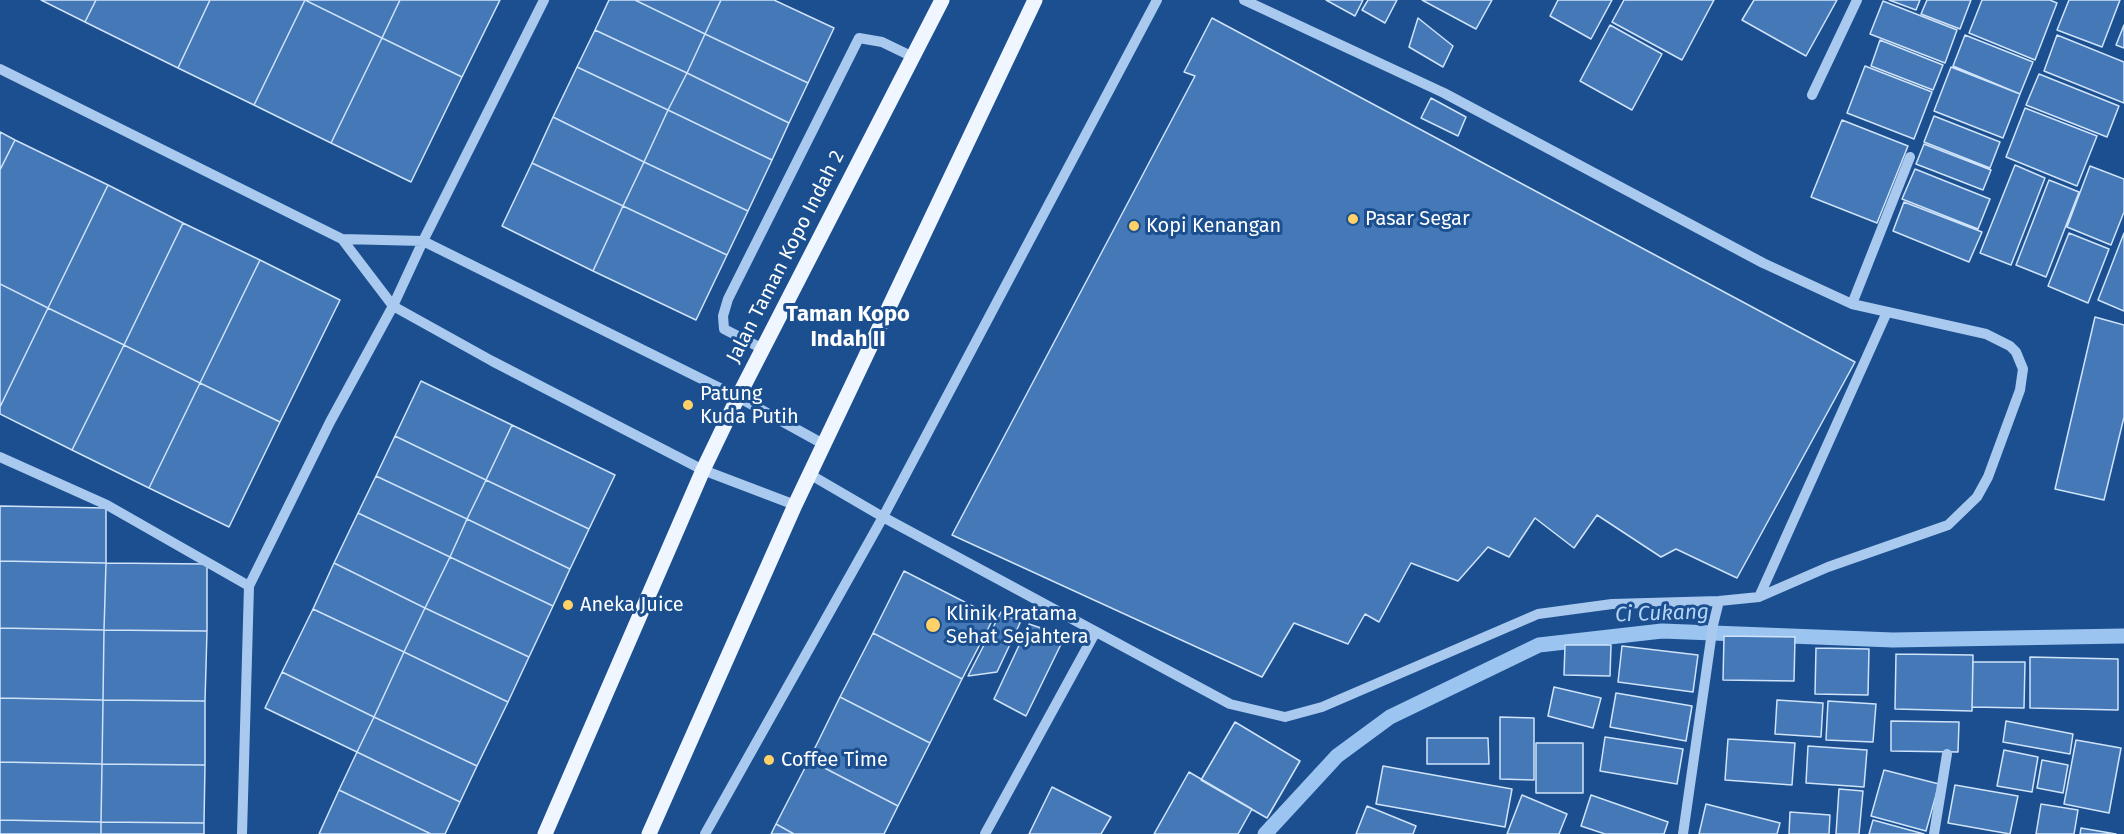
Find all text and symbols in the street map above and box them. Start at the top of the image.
street label: Jalan Taman Kopo Indah 2 [722,147,850,367]
place label: Pasar Segar [1365,207,1470,231]
marker: Pasar Segar [1346,212,1360,226]
place label: Kopi Kenangan [1146,214,1281,238]
marker: Kopi Kenangan [1127,219,1141,233]
district label: Taman Kopo Indah II [786,302,910,354]
place label: Patung Kuda Putih [700,382,799,429]
marker: Patung Kuda Putih [681,398,695,412]
place label: Aneka Juice [580,593,684,617]
marker: Aneka Juice [561,598,575,612]
water label: Ci Cukang [1615,600,1709,628]
place label: Klinik Pratama Sehat Sejahtera [946,602,1089,649]
marker: Klinik Pratama Sehat Sejahtera [924,616,942,634]
place label: Coffee Time [781,748,888,772]
marker: Coffee Time [762,753,776,767]

